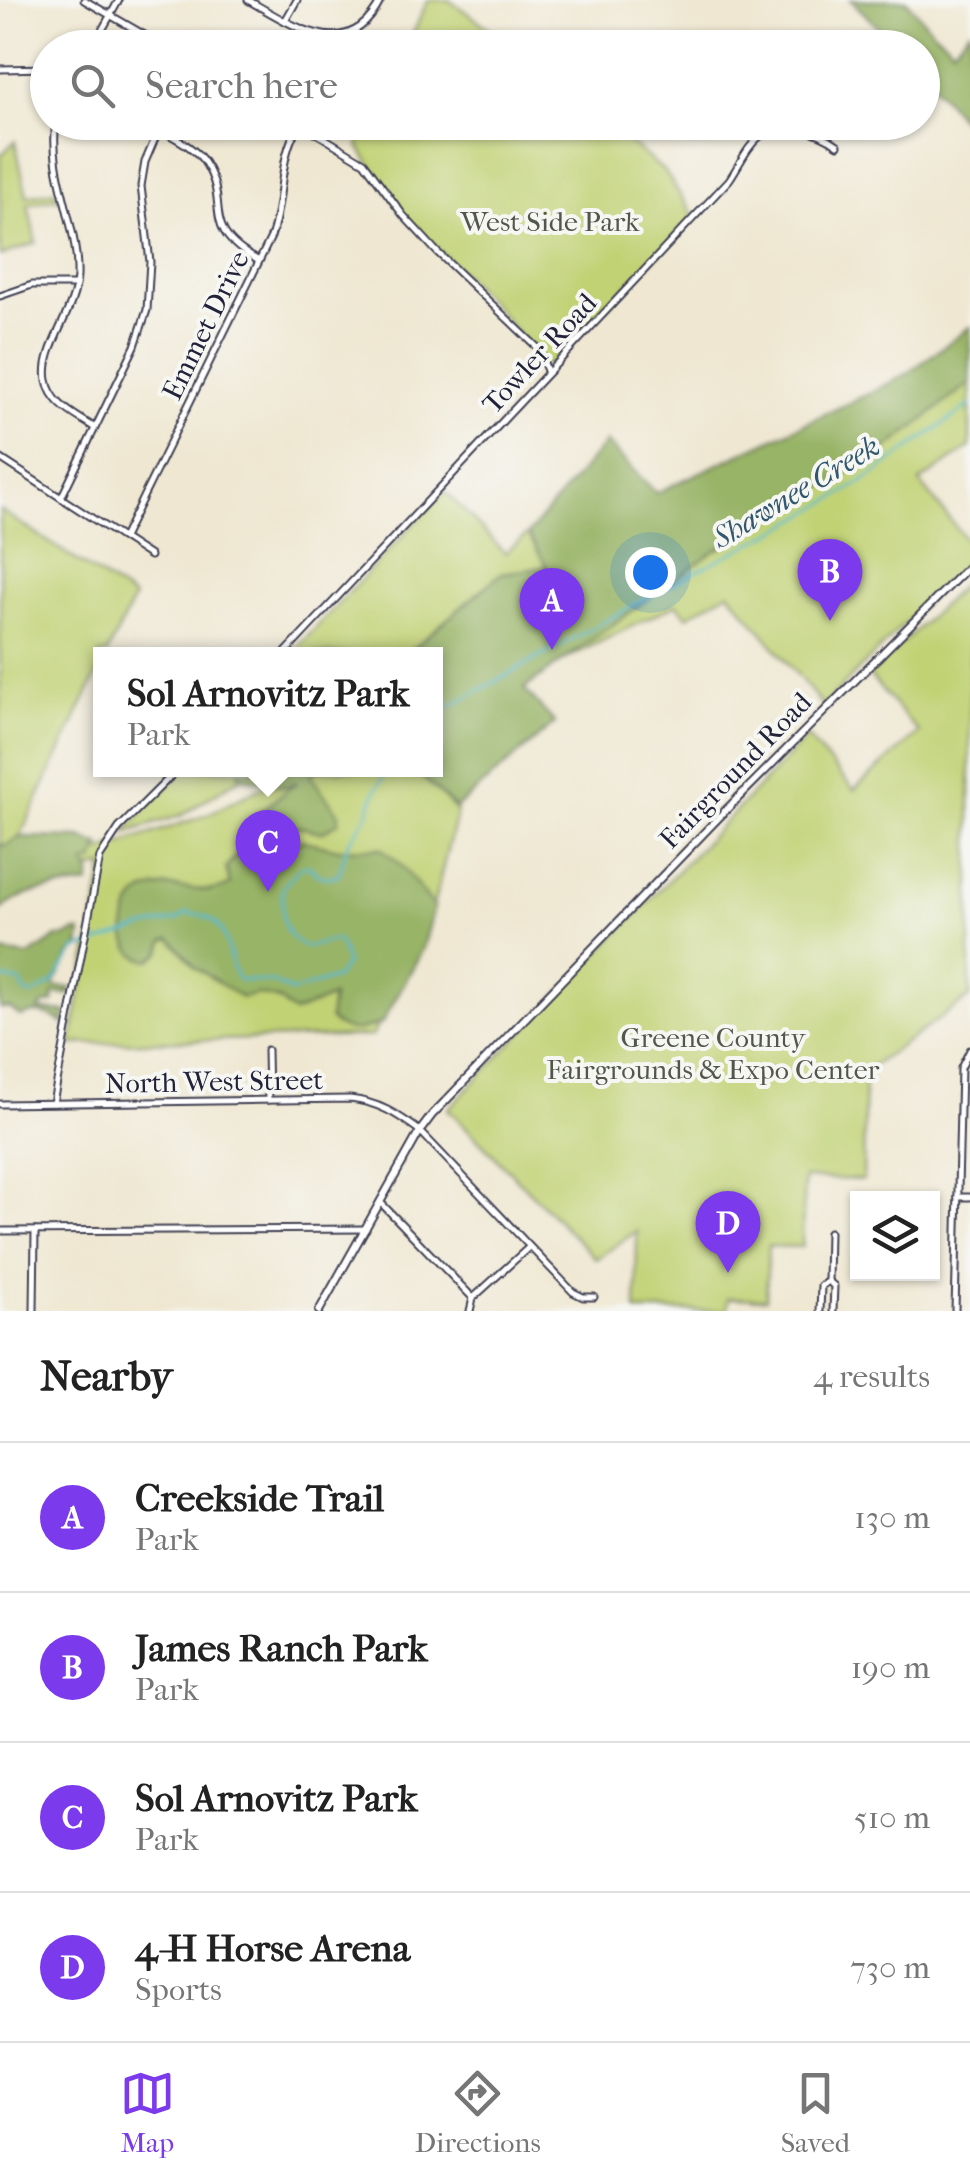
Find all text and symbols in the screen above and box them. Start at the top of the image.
search box [30,30,940,140]
icon: search [65,58,120,113]
text: Search here [145,63,338,108]
park label: West Side Park [459,205,640,238]
street label: Emmet Drive [155,245,256,405]
street label: Towler Road [475,286,604,420]
water label: Shawnee Creek [705,429,886,557]
pin: B [798,538,862,621]
your location [625,547,676,598]
pin: A [520,568,584,650]
popup [93,647,443,777]
text: Sol Arnovitz Park [127,671,409,716]
street label: Fairground Road [653,685,819,855]
text: Park [127,716,190,753]
pin: C [236,810,300,892]
park label: Greene County Fairgrounds & Expo Center [547,1021,880,1086]
street label: North West Street [105,1063,323,1100]
pin: D [696,1190,760,1273]
map controls [850,1191,940,1281]
button: layers [850,1191,940,1281]
text: Nearby [40,1352,172,1401]
text: 4 results [813,1358,930,1395]
text: Creekside Trail [135,1476,384,1521]
text: A [62,1499,83,1536]
text: 130 m [854,1499,930,1536]
text: Park [135,1521,199,1558]
text: James Ranch Park [135,1626,428,1671]
text: B [62,1649,83,1686]
text: 190 m [851,1649,930,1686]
text: Park [135,1671,199,1708]
text: Sol Arnovitz Park [135,1776,418,1821]
text: C [62,1799,83,1836]
text: 510 m [854,1799,930,1836]
text: Park [135,1821,199,1858]
text: 4-H Horse Arena [135,1926,410,1971]
text: D [60,1949,85,1986]
text: 730 m [850,1949,930,1986]
text: Sports [135,1971,222,2008]
tab: Map [120,2066,175,2159]
tab: Directions [415,2066,541,2159]
tab: Saved [781,2066,850,2159]

